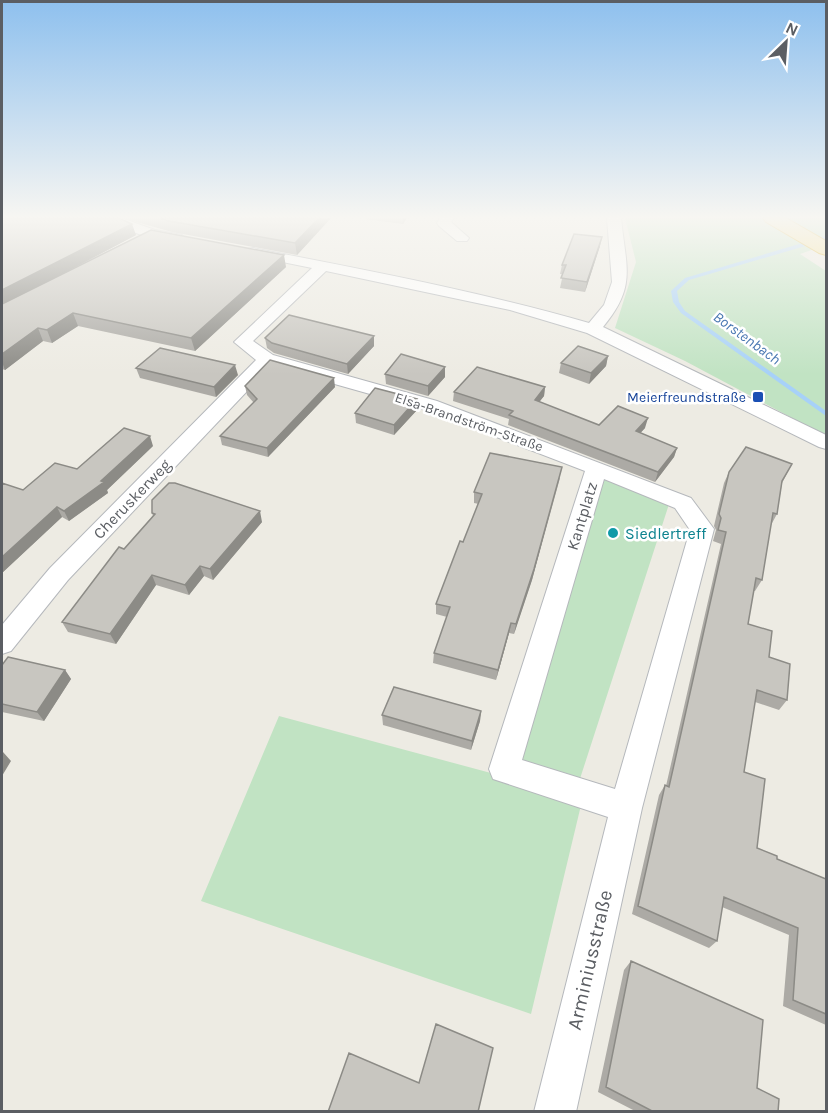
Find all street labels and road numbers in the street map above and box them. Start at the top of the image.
street label: Elsa-Brandström-Straße [393,389,545,455]
street label: Cheruskerweg [89,455,175,543]
street label: Kantplatz [563,480,601,552]
street label: Arminiusstraße [563,888,617,1032]

